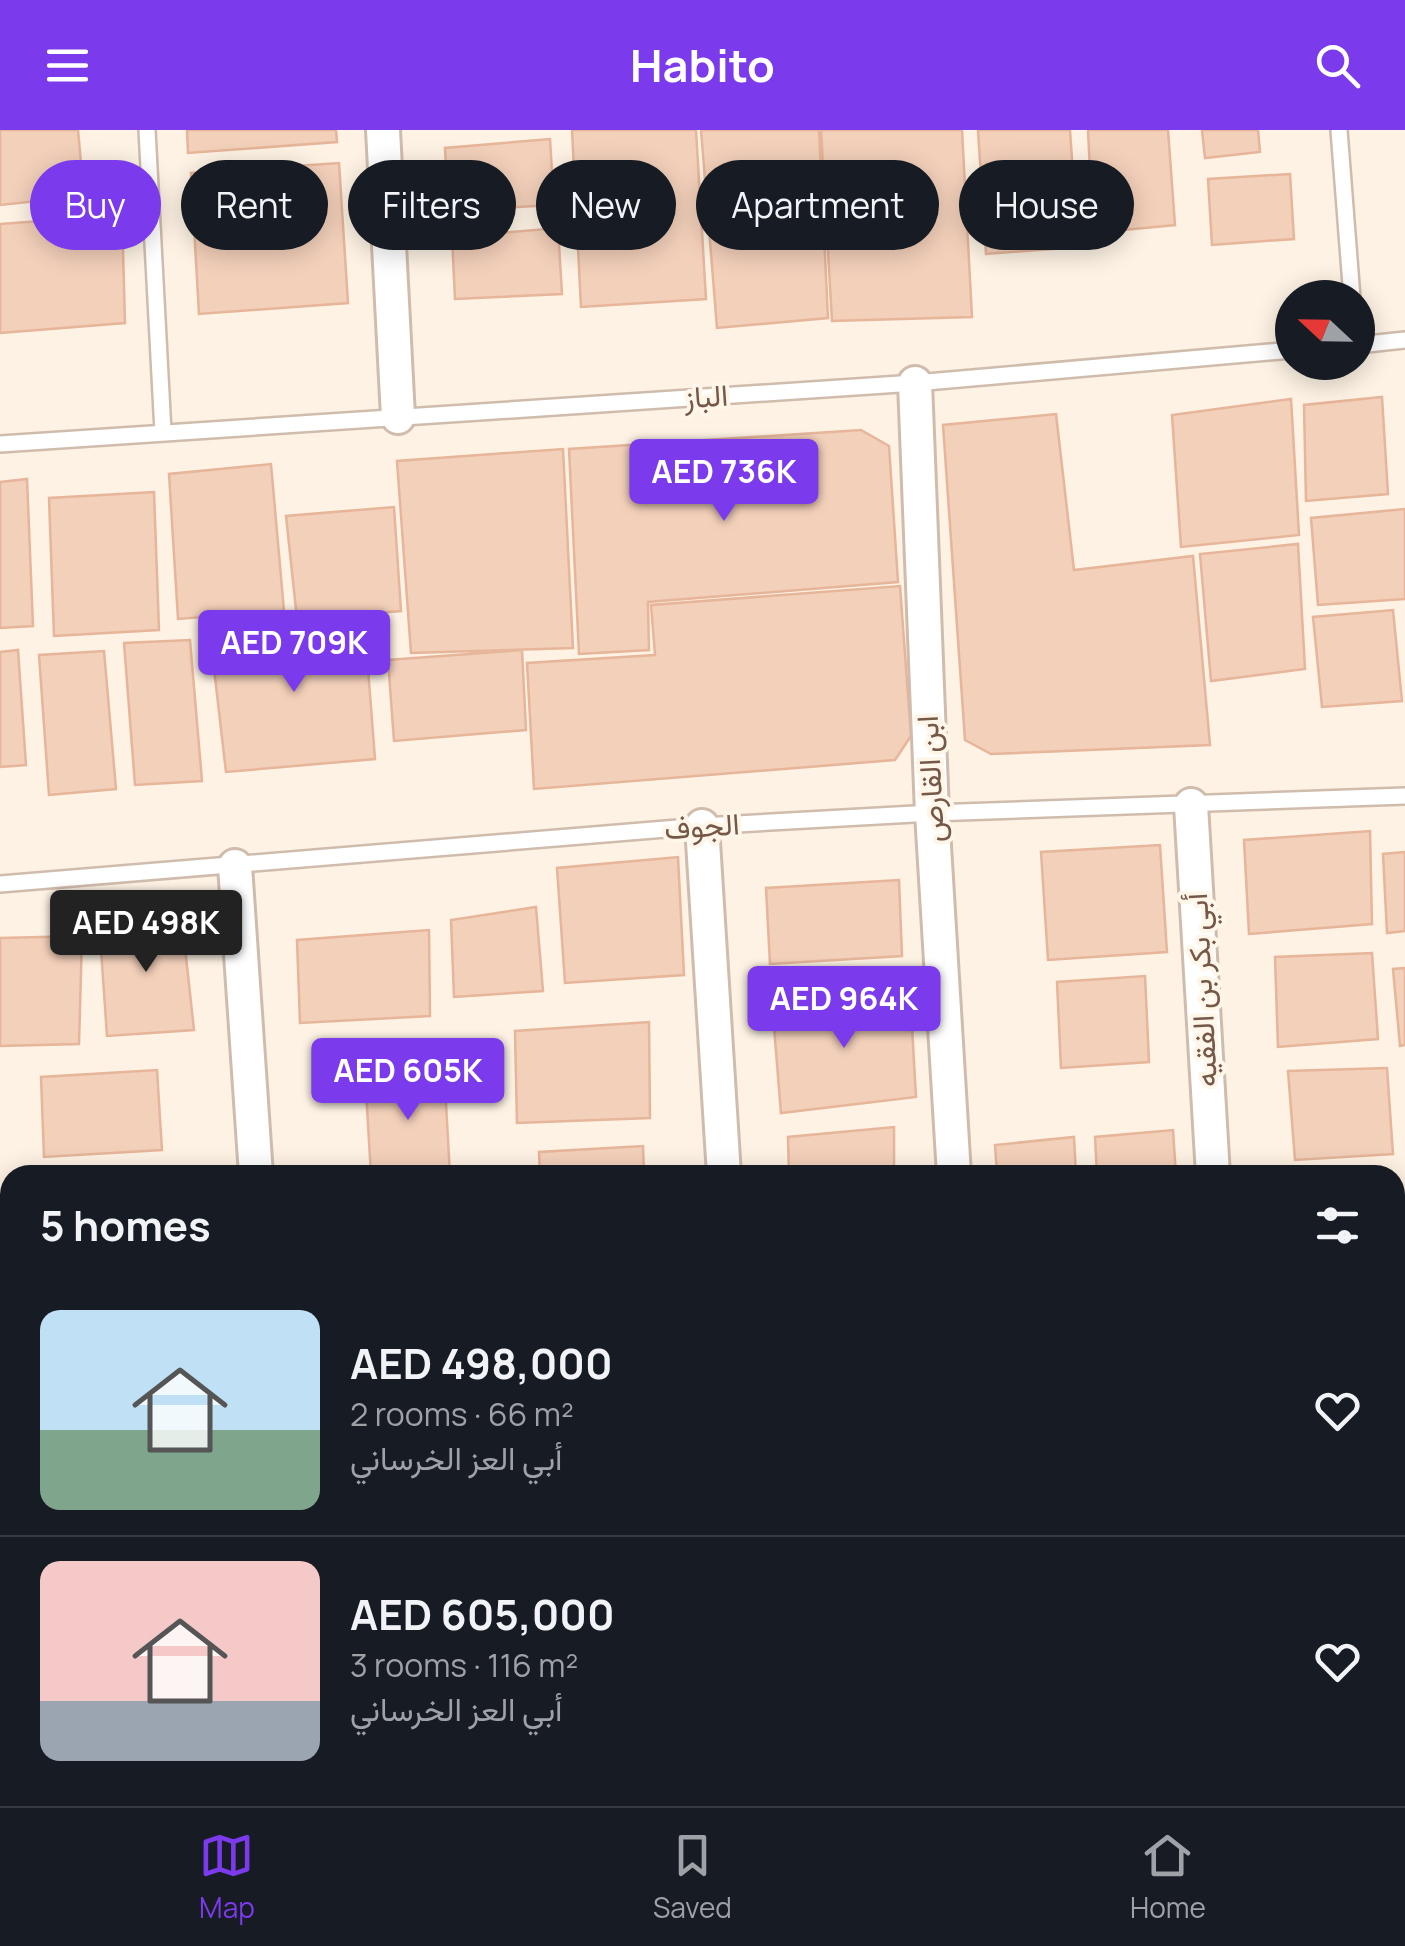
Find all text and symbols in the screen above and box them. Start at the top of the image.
text: Habito [630,34,775,96]
icon: menu [40,38,95,93]
icon: search [1310,38,1365,93]
chip: Buy [30,160,161,250]
chip: Rent [181,160,328,250]
chip: Filters [348,160,516,250]
chip: New [536,160,676,250]
chip: Apartment [696,160,939,250]
chip: House [959,160,1134,250]
north arrow [1275,280,1375,380]
map controls [1275,280,1375,380]
street label: الباز [681,374,729,418]
pin: AED 736K [621,439,827,524]
text: AED 736K [651,449,797,493]
pin: AED 709K [191,610,397,695]
text: AED 709K [220,620,368,664]
street label: ابن القارص [906,714,953,844]
street label: الجوف [663,802,741,849]
pin: AED 498K [43,890,249,975]
street label: أبي بكر بن الفقيه [1175,892,1231,1088]
text: AED 498K [72,900,220,944]
pin: AED 964K [741,966,947,1051]
text: AED 964K [770,976,918,1020]
pin: AED 605K [305,1038,511,1123]
text: AED 605K [333,1048,483,1092]
text: 5 homes [40,1196,211,1254]
icon: filters [1310,1198,1365,1253]
text: AED 498,000 [350,1334,613,1392]
icon: home [120,1350,240,1470]
icon: heart [1310,1383,1365,1438]
text: 2 rooms · 66 m² [350,1392,574,1436]
text: أبي العز الخرساني [350,1436,563,1480]
text: AED 605,000 [350,1585,615,1643]
icon: home [120,1601,240,1721]
icon: heart [1310,1634,1365,1689]
text: 3 rooms · 116 m² [350,1643,578,1687]
text: أبي العز الخرساني [350,1687,563,1731]
tab: Map [199,1828,255,1926]
tab: Saved [653,1828,732,1926]
tab: Home [1130,1828,1206,1926]

